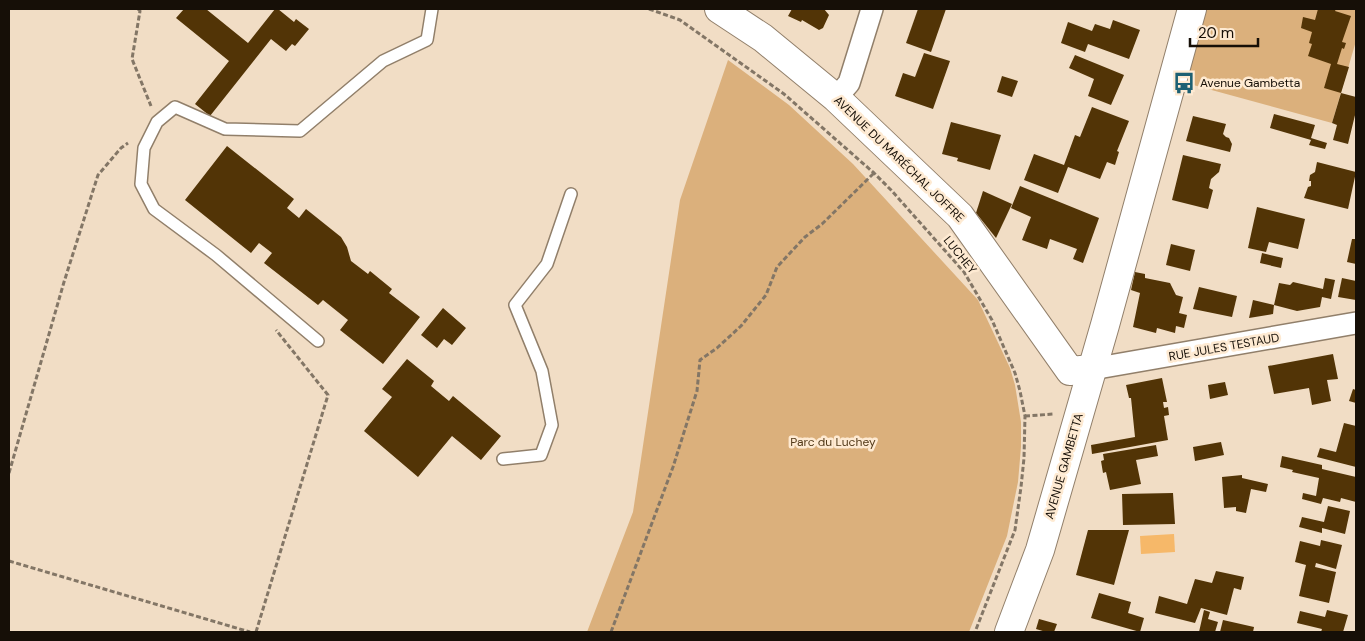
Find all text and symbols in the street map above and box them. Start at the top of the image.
scale bar [1190,15,1258,47]
text: 20 m [1198,23,1234,43]
bus stop icon: Avenue Gambetta [1171,70,1197,96]
place label: Avenue Gambetta [1200,75,1300,91]
street label: AVENUE DU MARÉCHAL JOFFRE [830,92,968,226]
street label: LUCHEY [940,233,980,277]
street label: RUE JULES TESTAUD [1168,329,1280,365]
street label: AVENUE GAMBETTA [1041,411,1087,521]
park label: Parc du Luchey [790,434,876,450]

